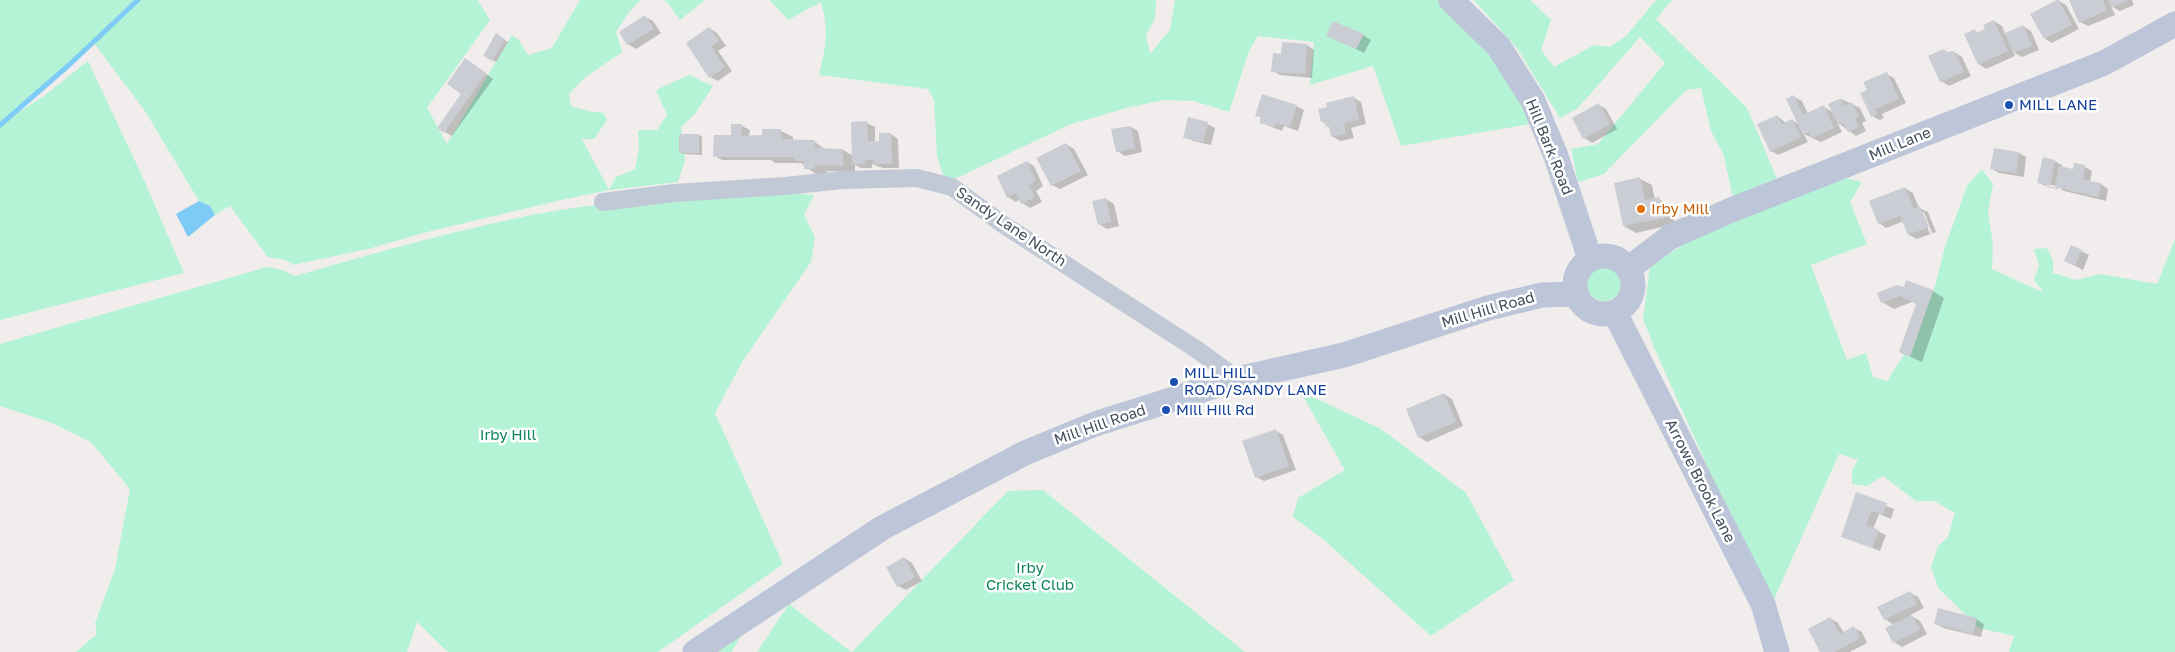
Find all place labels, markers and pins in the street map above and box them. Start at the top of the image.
place label: MILL LANE [2019,96,2097,114]
marker: MILL LANE [2003,99,2015,111]
place label: Irby Mill [1651,200,1709,218]
marker: Irby Mill [1635,203,1647,215]
place label: MILL HILL ROAD/SANDY LANE [1184,364,1327,399]
marker: MILL HILL ROAD/SANDY LANE [1168,376,1180,388]
place label: Mill Hill Rd [1176,401,1254,419]
marker: Mill Hill Rd [1160,404,1172,416]

